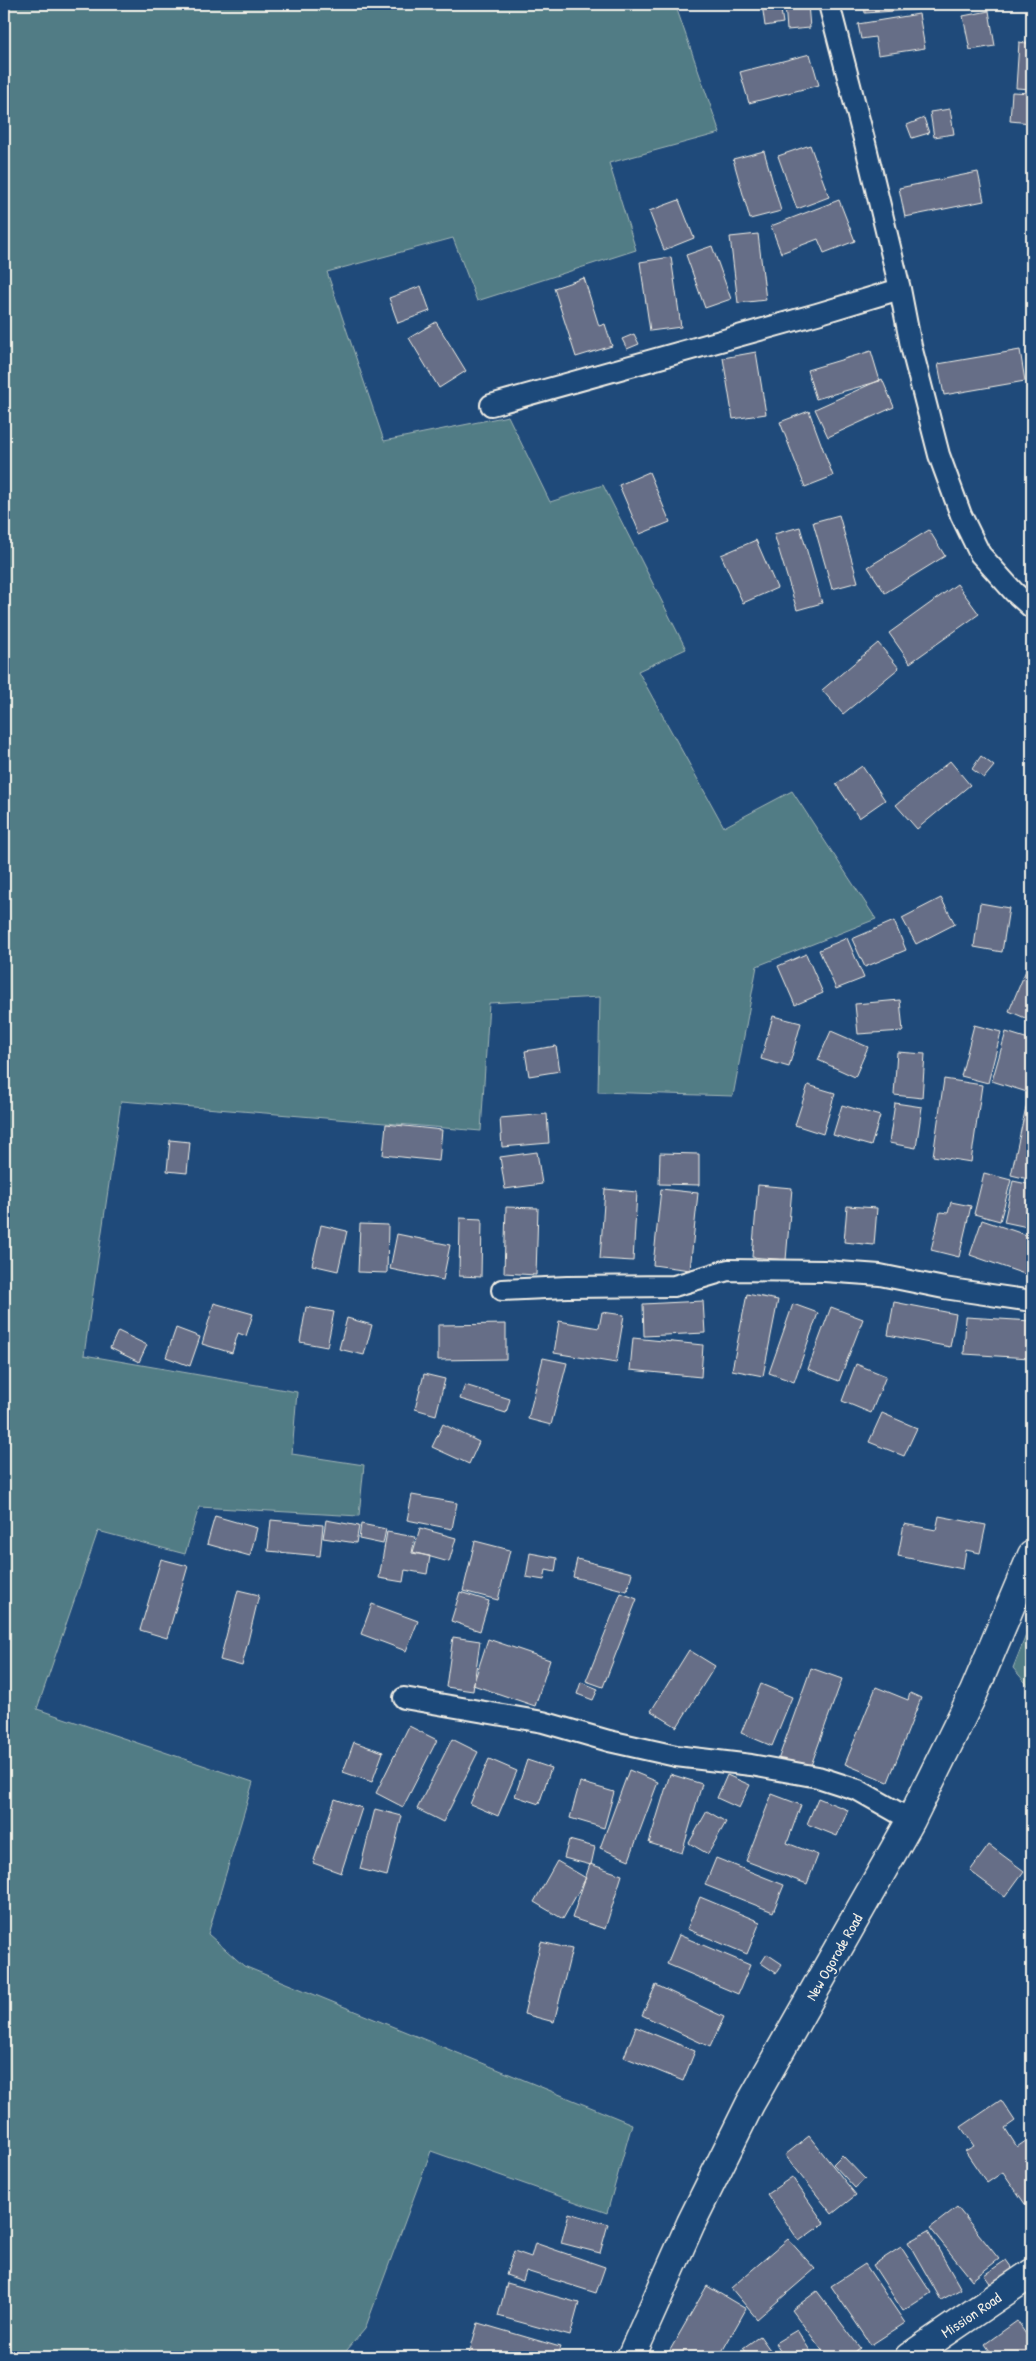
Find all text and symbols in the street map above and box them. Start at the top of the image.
street label: New Ogorode Road [801,1910,867,2004]
street label: Mission Road [937,2287,1005,2343]

